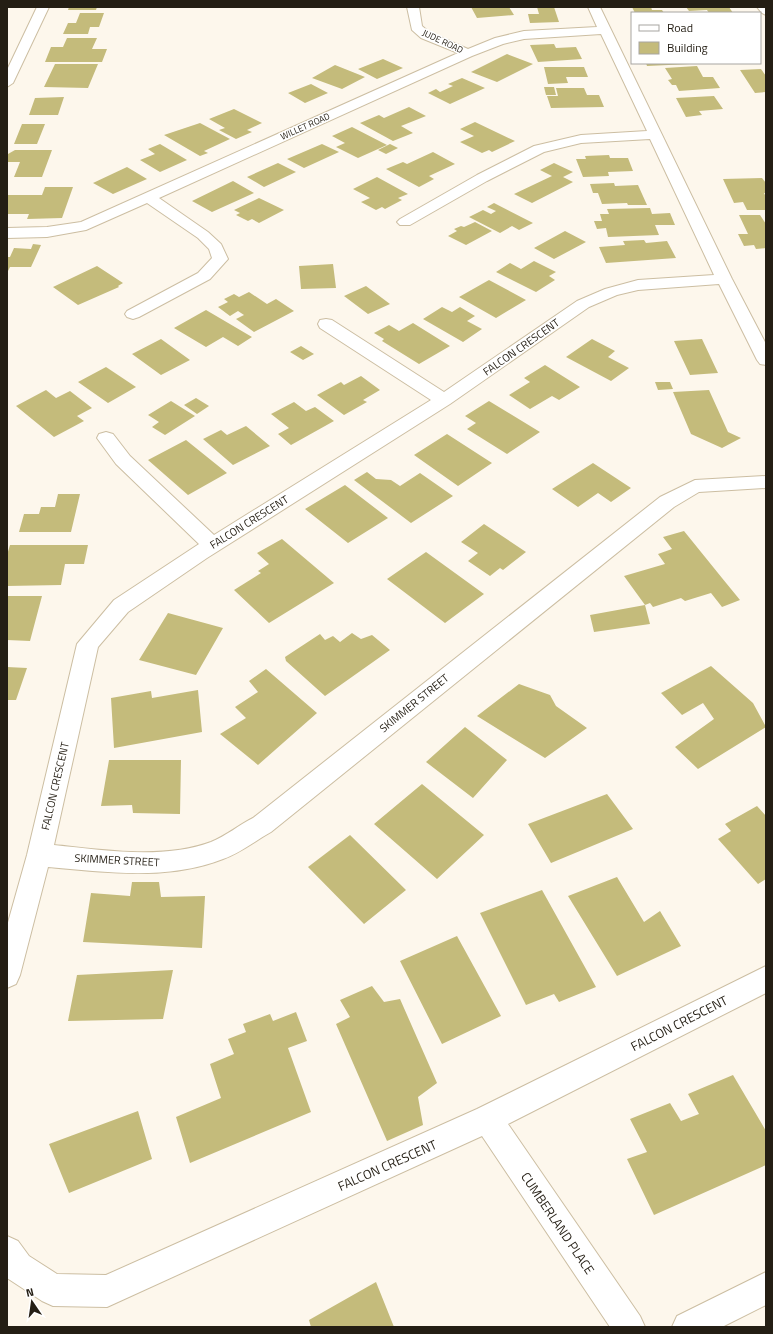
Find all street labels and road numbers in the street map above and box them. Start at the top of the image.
street label: JUDE ROAD [420,26,466,56]
street label: WILLET ROAD [278,109,332,143]
street label: FALCON CRESCENT [480,314,563,379]
street label: FALCON CRESCENT [207,491,292,553]
street label: SKIMMER STREET [376,670,452,736]
street label: FALCON CRESCENT [37,740,73,832]
street label: SKIMMER STREET [74,850,160,870]
street label: FALCON CRESCENT [627,990,731,1056]
street label: FALCON CRESCENT [334,1134,440,1196]
street label: CUMBERLAND PLACE [516,1168,600,1278]

